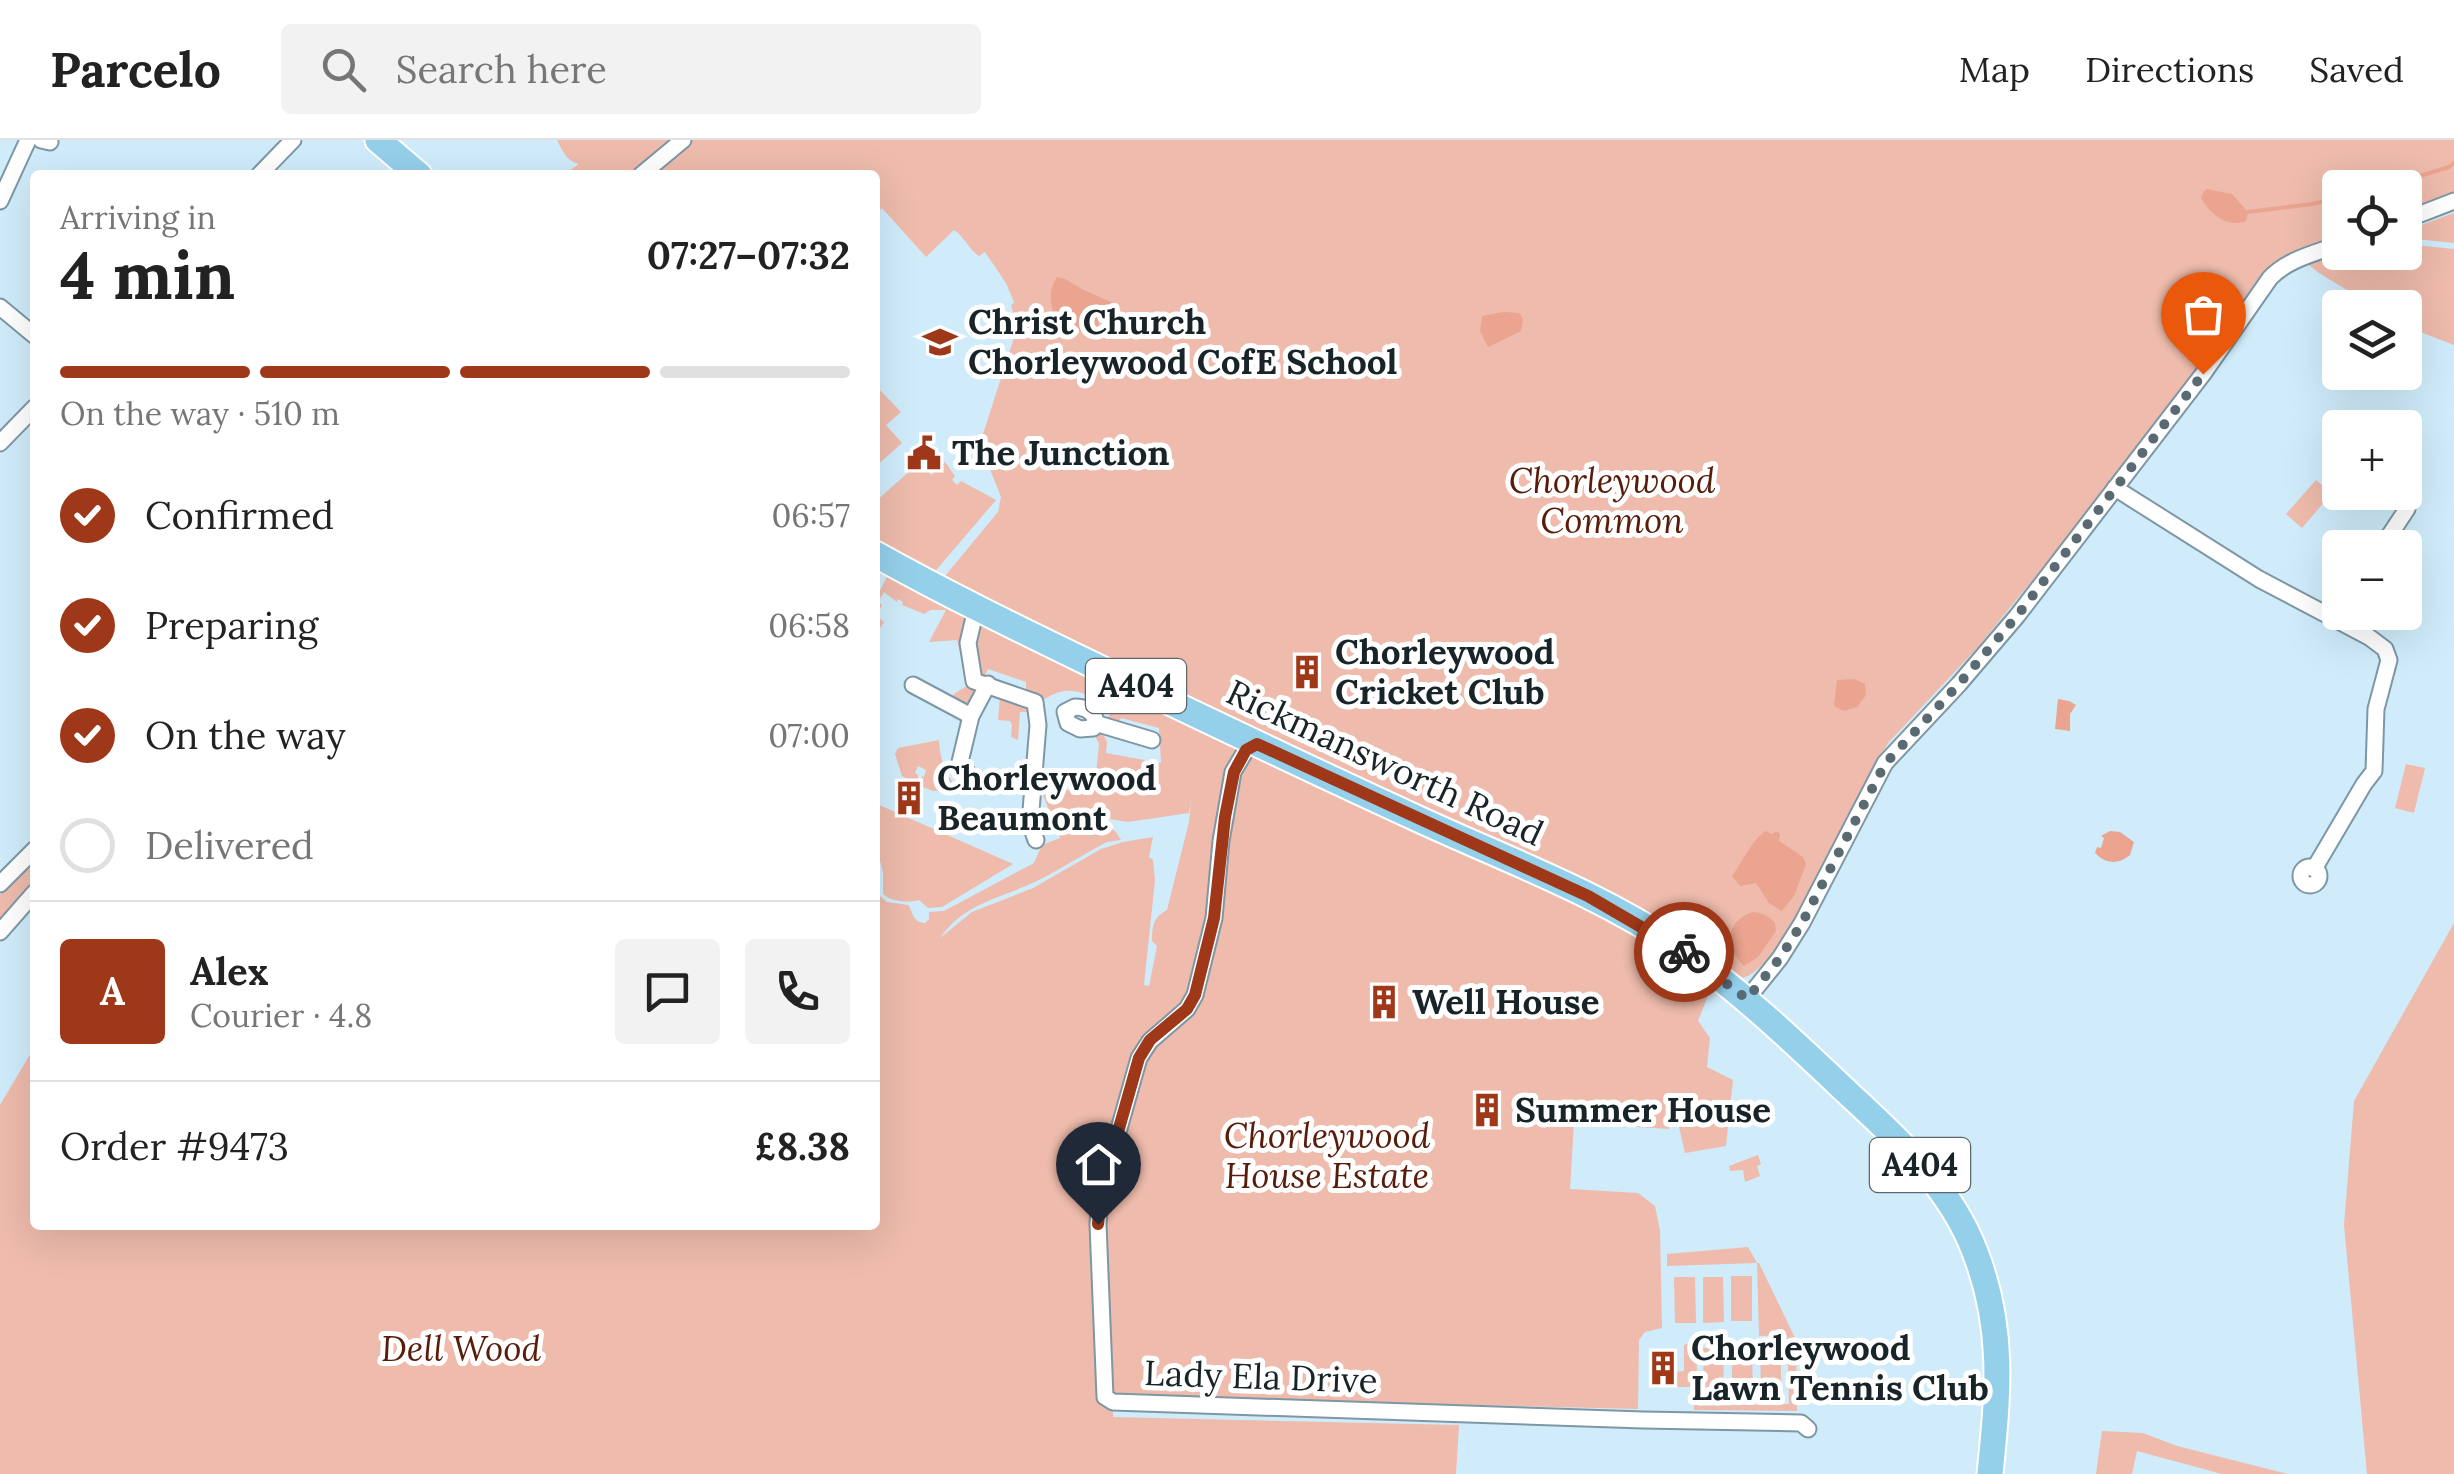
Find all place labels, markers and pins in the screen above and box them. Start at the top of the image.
pin [2161,272,2246,375]
place label: Christ Church Chorleywood CofE School [968,299,1397,384]
school or university icon: Christ Church Chorleywood CofE School [921,323,959,361]
place label: The Junction [952,430,1170,475]
public building icon: The Junction [905,434,943,472]
place label: Chorleywood Cricket Club [1335,629,1555,714]
building icon: Chorleywood Cricket Club [1288,653,1326,691]
place label: Chorleywood Beaumont [937,755,1157,840]
building icon: Chorleywood Beaumont [890,779,928,817]
place label: Well House [1412,979,1600,1024]
building icon: Well House [1365,983,1403,1021]
place label: Summer House [1515,1087,1771,1132]
building icon: Summer House [1468,1091,1506,1129]
pin [1056,1122,1141,1225]
place label: Chorleywood Lawn Tennis Club [1691,1325,1989,1410]
building icon: Chorleywood Lawn Tennis Club [1644,1349,1682,1387]

